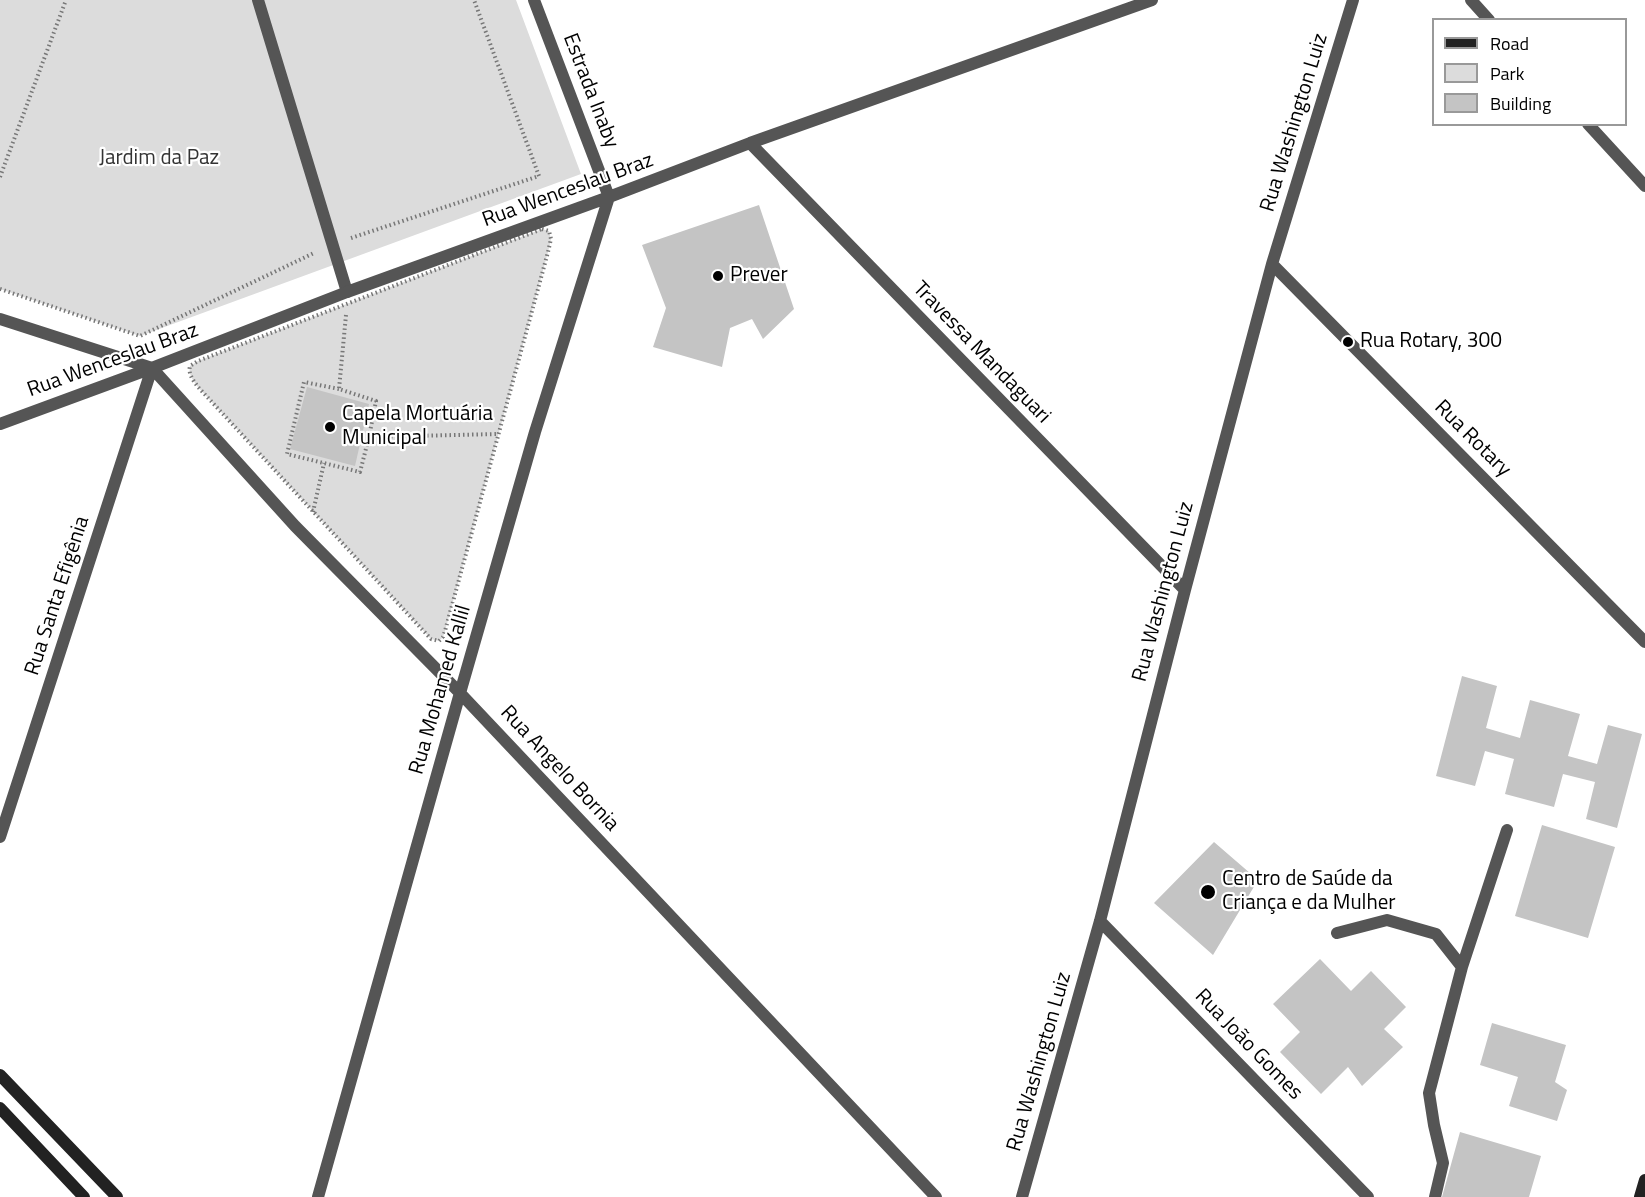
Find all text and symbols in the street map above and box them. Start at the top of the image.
legend [1432,18,1627,126]
street label: Estrada Inaby [557,30,623,152]
text: Road [1490,30,1529,57]
street label: Rua Washington Luiz [1256,31,1334,215]
text: Park [1490,60,1524,87]
text: Building [1490,90,1551,117]
park label: Jardim da Paz [99,146,219,172]
street label: Rua Wenceslau Braz [479,148,657,234]
place label: Prever [730,263,788,289]
marker: Prever [711,269,725,283]
street label: Travessa Mandaguari [907,277,1055,429]
street label: Rua Wenceslau Braz [24,318,202,404]
place label: Rua Rotary, 300 [1360,329,1502,355]
marker: Rua Rotary, 300 [1341,335,1355,349]
street label: Rua Rotary [1428,395,1516,483]
place label: Capela Mortuária Municipal [342,402,493,452]
marker: Capela Mortuária Municipal [323,420,337,434]
street label: Rua Washington Luiz [1128,499,1200,685]
street label: Rua Santa Efigênia [20,513,96,679]
street label: Rua Mohamed Kallil [405,602,477,778]
street label: Rua Angelo Bornia [494,701,624,837]
place label: Centro de Saúde da Criança e da Mulher [1222,867,1396,917]
marker: Centro de Saúde da Criança e da Mulher [1199,883,1217,901]
street label: Rua Washington Luiz [1002,969,1078,1155]
street label: Rua João Gomes [1189,984,1307,1106]

